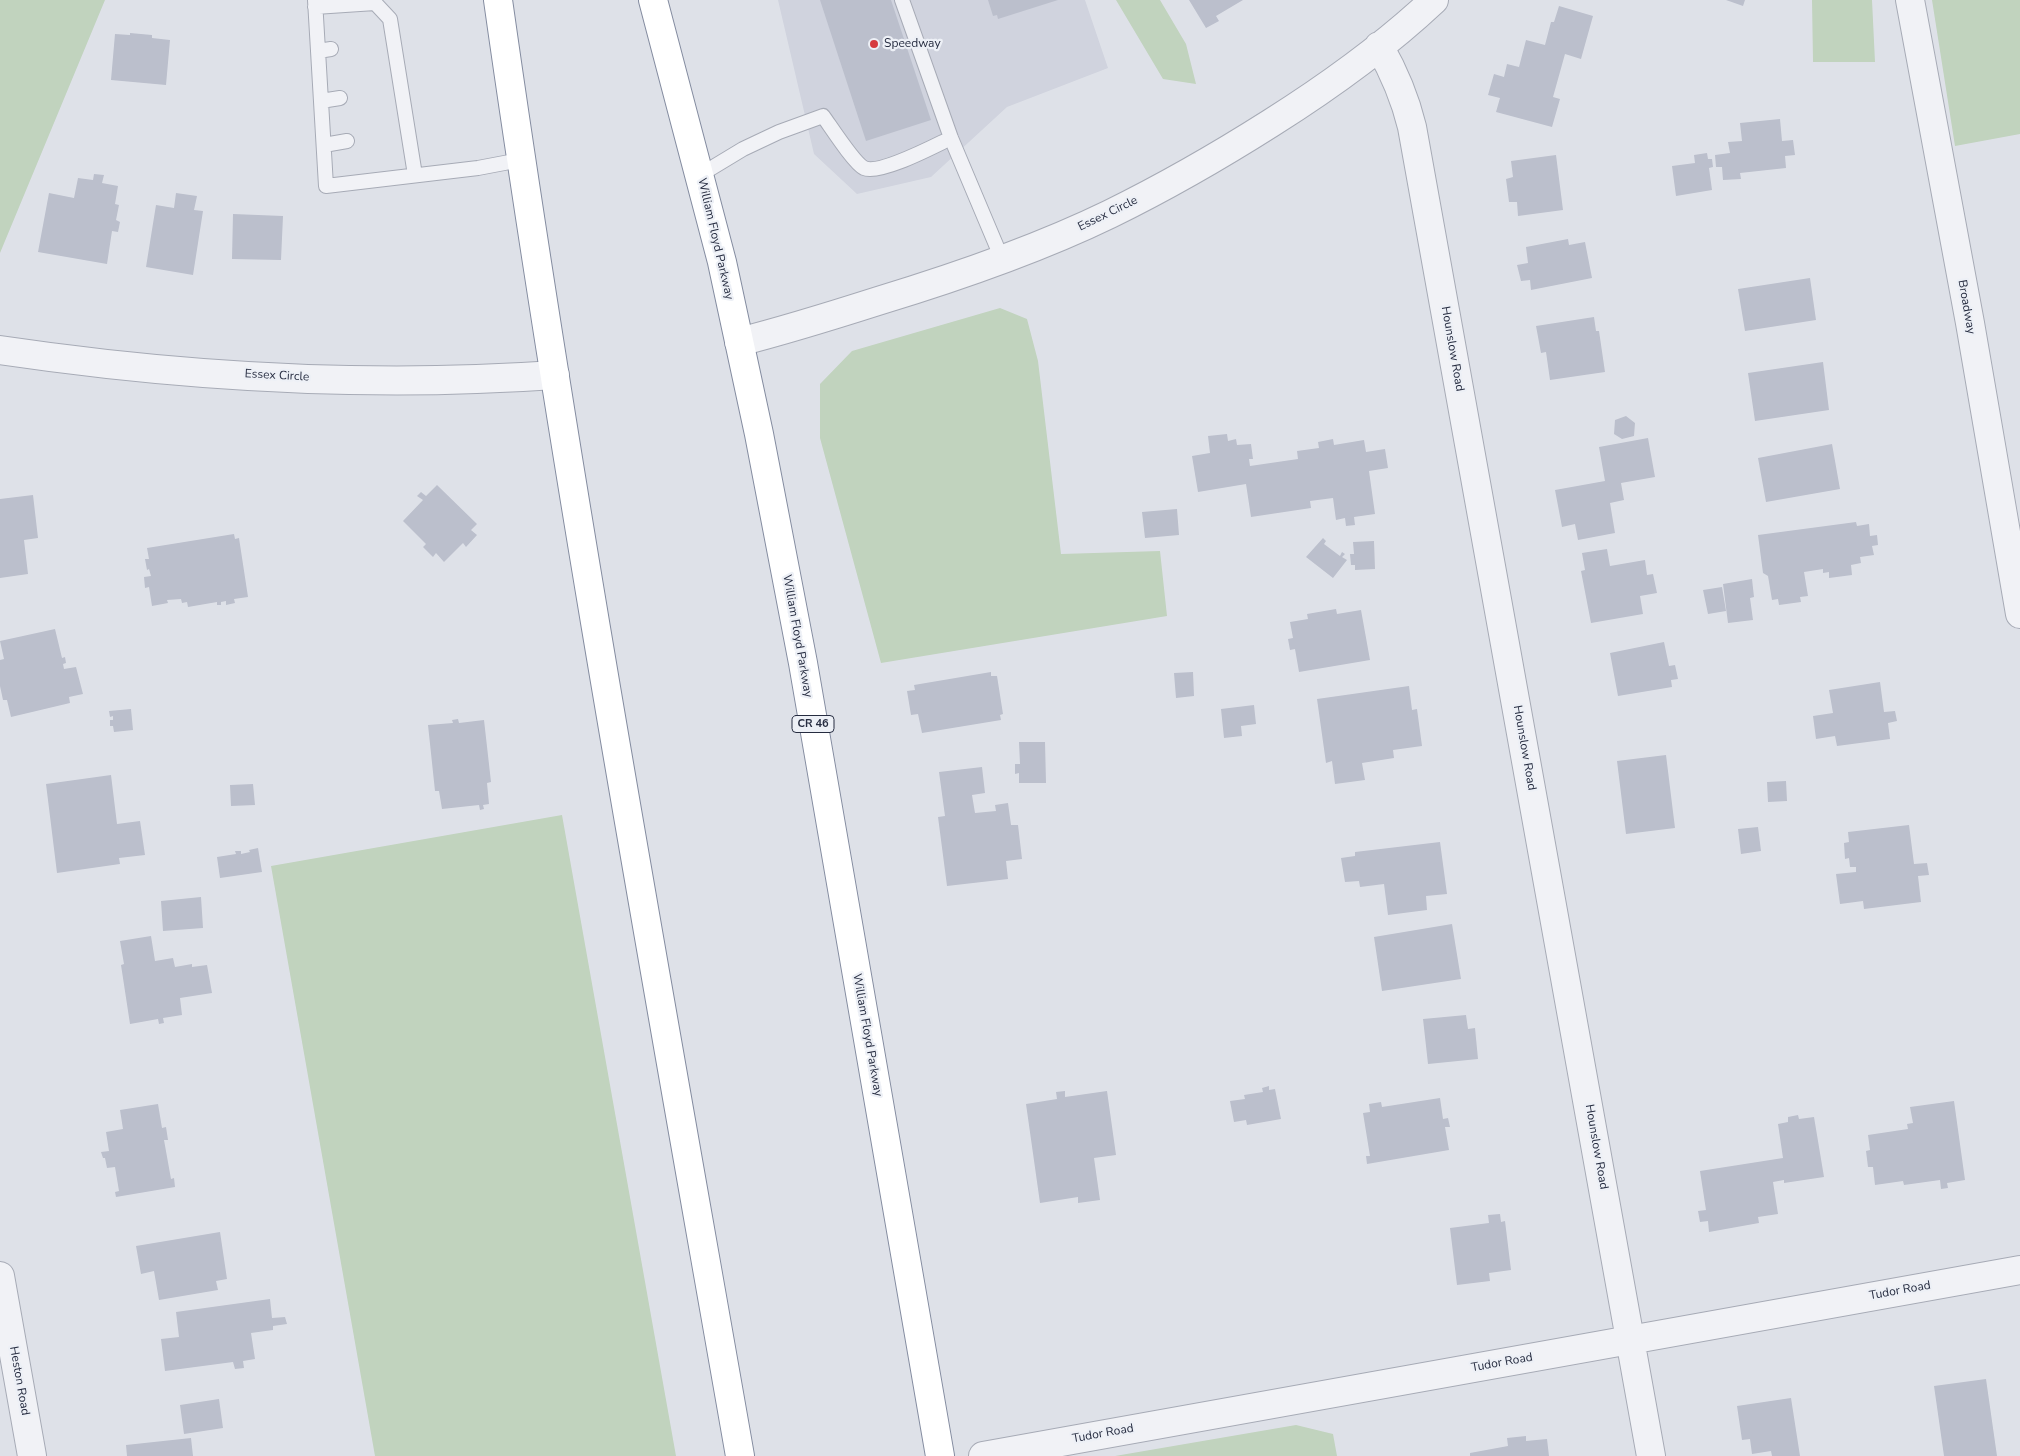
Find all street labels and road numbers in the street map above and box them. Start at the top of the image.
street label: William Floyd Parkway [694,177,736,301]
street label: Essex Circle [1076,193,1140,235]
street label: Broadway [1954,279,1978,335]
street label: Hounslow Road [1437,305,1467,393]
street label: Essex Circle [244,367,310,385]
street label: William Floyd Parkway [779,573,815,699]
street label: Hounslow Road [1509,704,1539,792]
road number: CR 46 [792,716,834,732]
street label: William Floyd Parkway [849,972,885,1098]
street label: Hounslow Road [1581,1103,1611,1191]
street label: Tudor Road [1868,1279,1932,1303]
street label: Heston Road [6,1345,32,1417]
street label: Tudor Road [1470,1351,1534,1375]
street label: Tudor Road [1071,1422,1135,1446]

